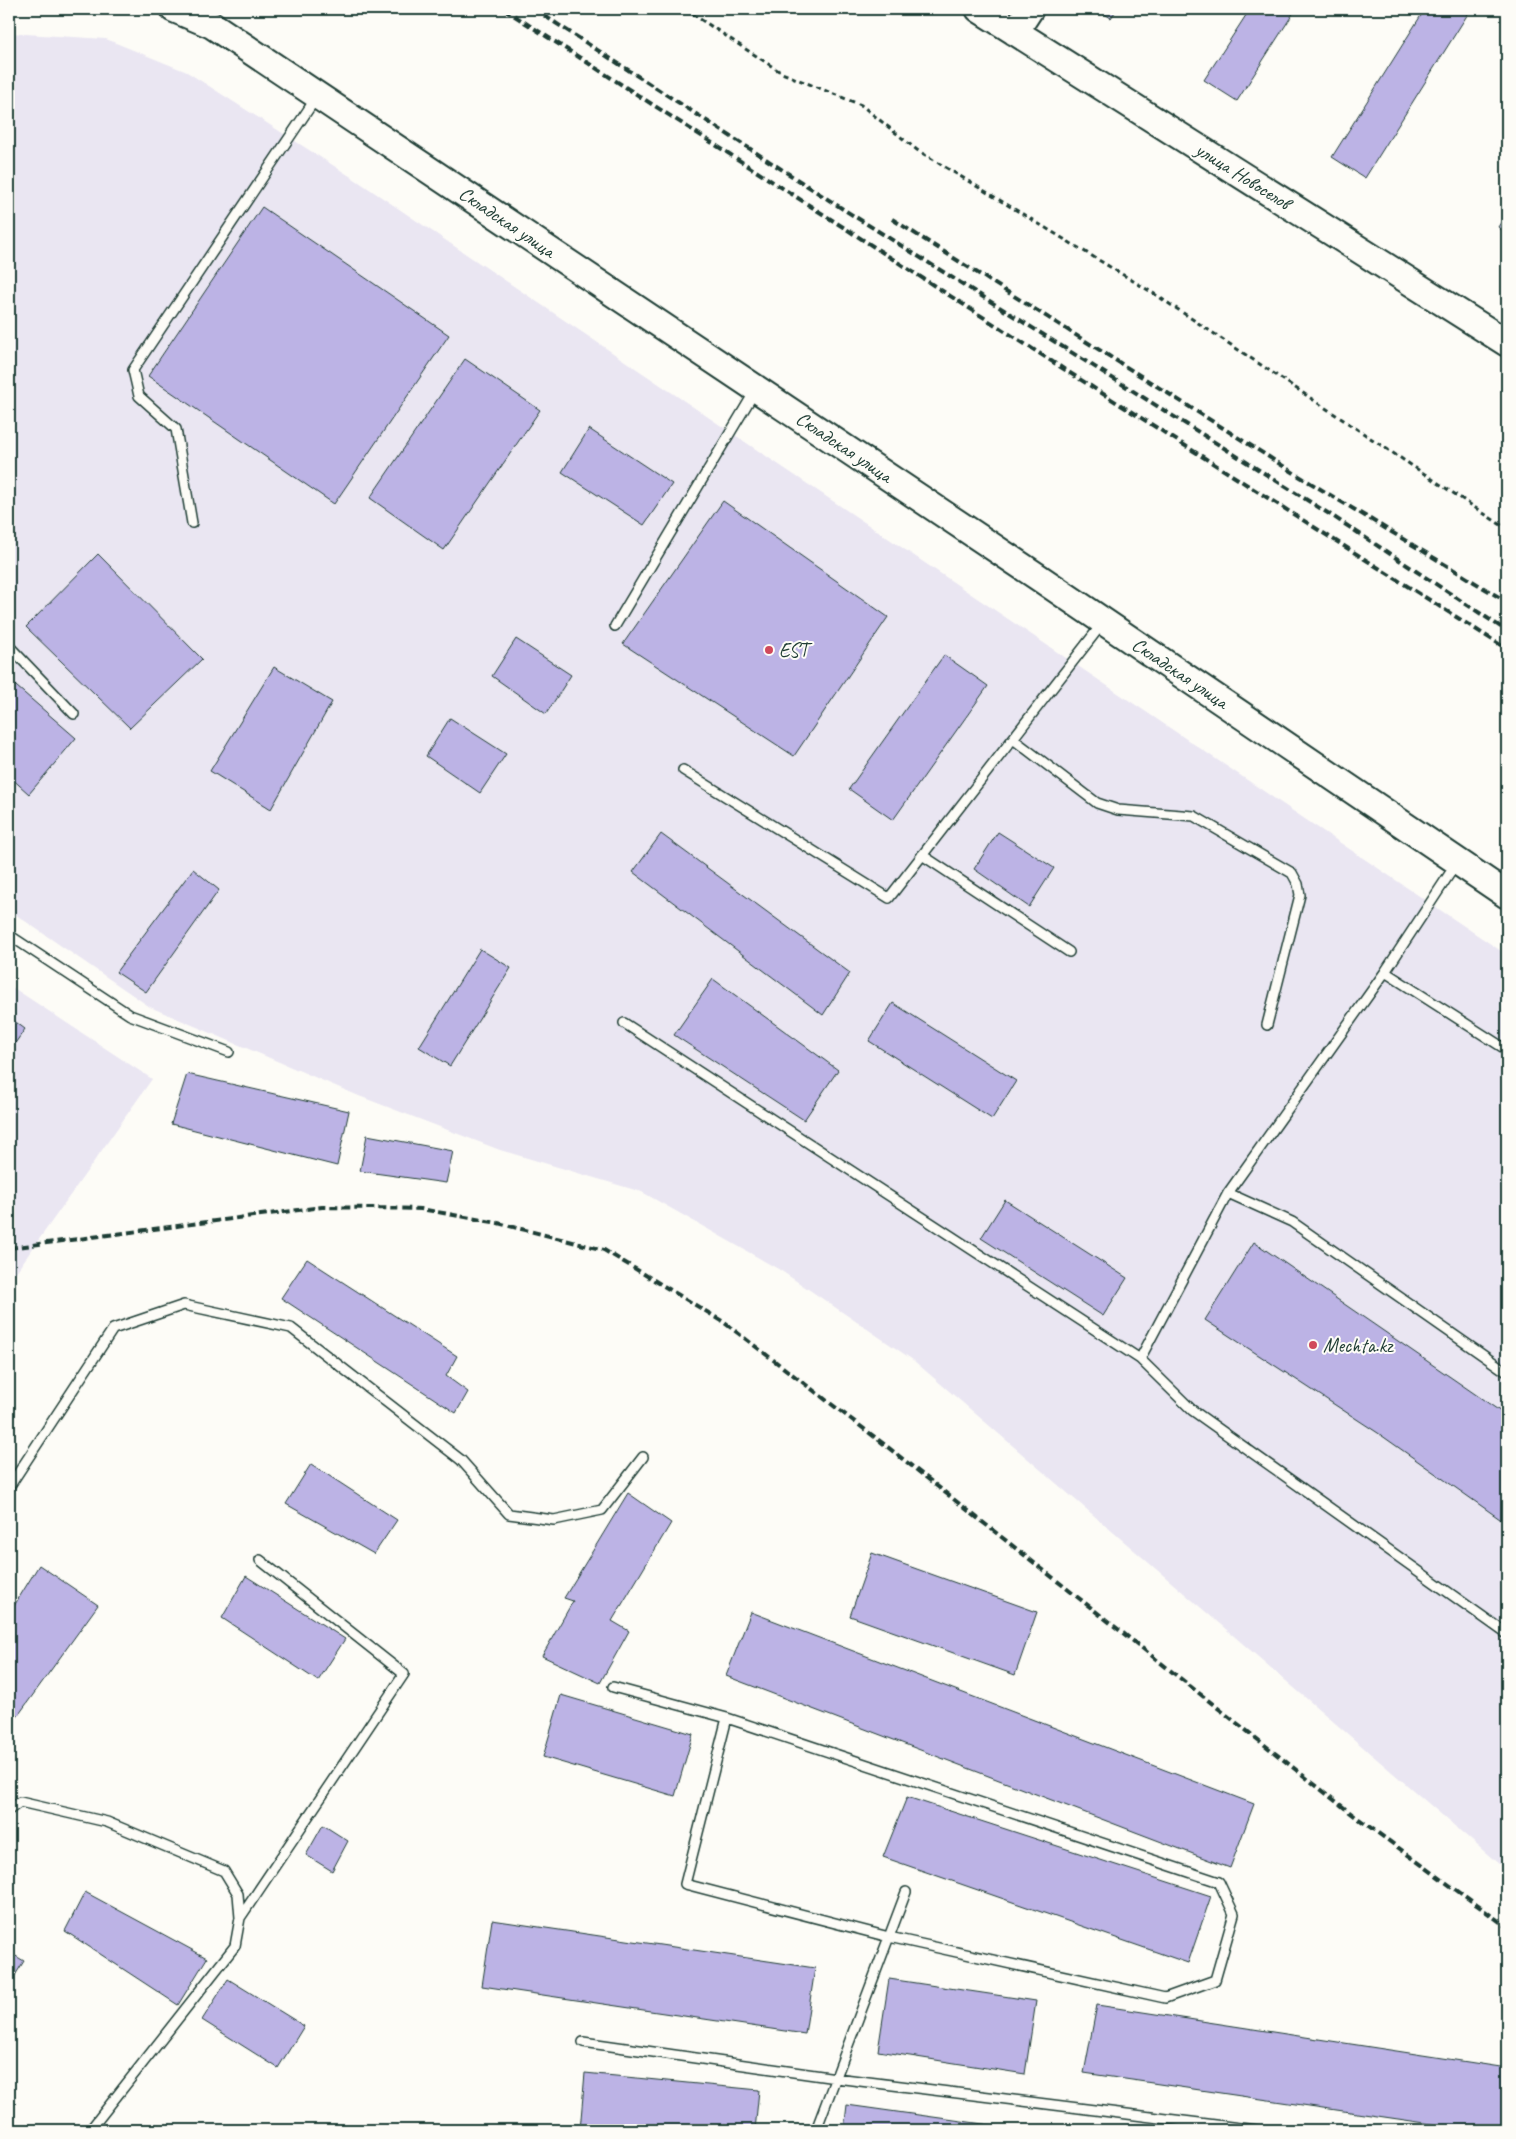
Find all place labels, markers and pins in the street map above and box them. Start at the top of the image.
place label: EST [779,638,813,663]
marker: EST [763,644,775,656]
place label: Mechta.kz [1323,1333,1394,1358]
marker: Mechta.kz [1307,1339,1319,1351]

